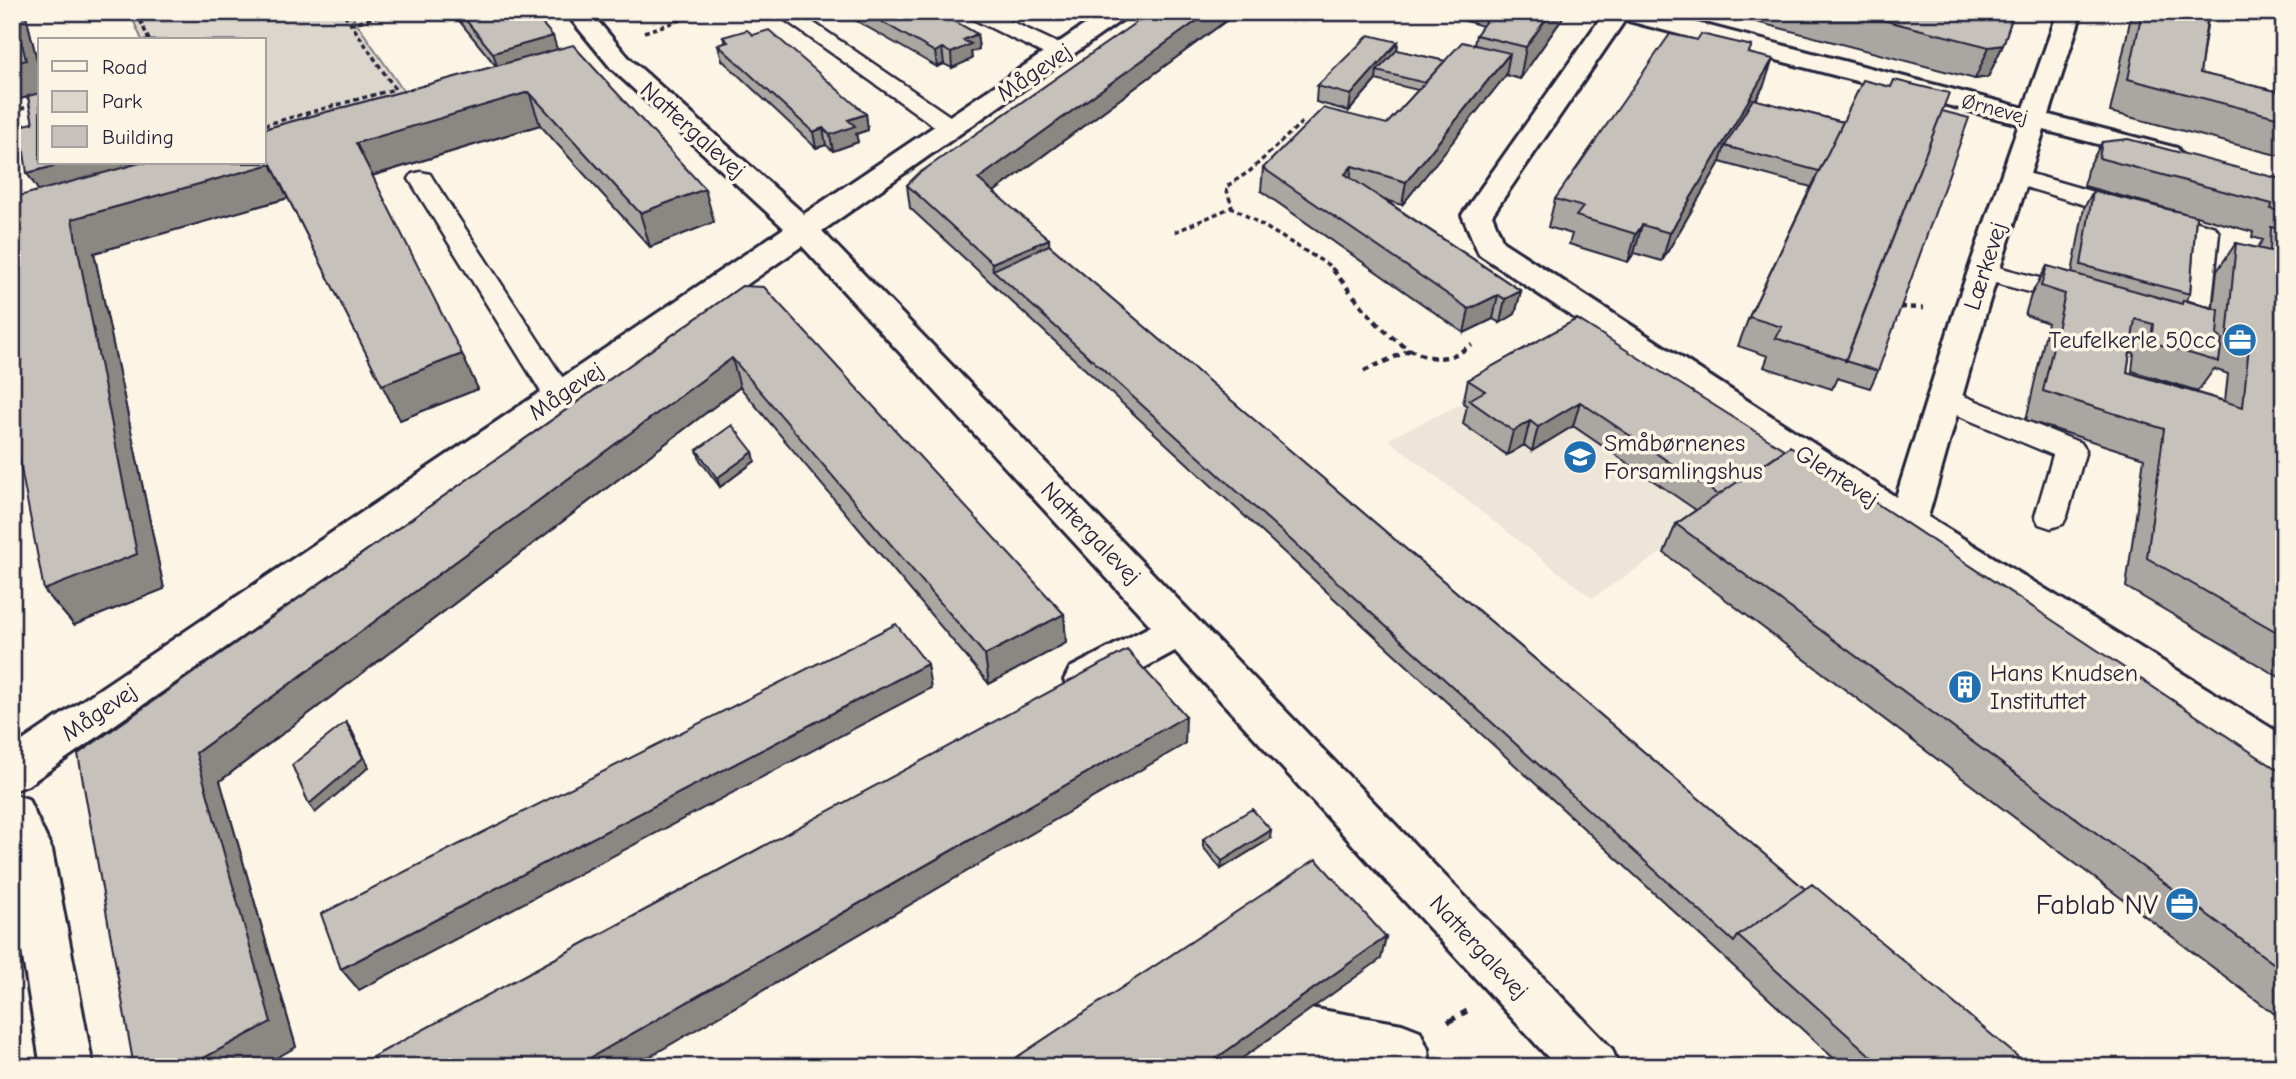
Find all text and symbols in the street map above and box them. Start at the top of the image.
street label: Mågevej [991,37,1077,107]
legend [38,38,266,164]
text: Road [102,55,147,79]
street label: Nattergalevej [635,76,751,184]
text: Park [102,89,142,113]
street label: Ørnevej [1959,89,2031,129]
text: Building [102,125,174,149]
street label: Lærkevej [1958,218,2012,314]
office icon: Teufelkerle 50cc [2221,321,2259,359]
place label: Teufelkerle 50cc [2049,326,2216,354]
street label: Mågevej [523,356,609,426]
place label: Småbørnenes Forsamlingshus [1604,429,1763,485]
school or university icon: Småbørnenes Forsamlingshus [1561,438,1599,476]
street label: Glentevej [1790,439,1884,513]
street label: Nattergalevej [1035,476,1147,590]
place label: Hans Knudsen Instituttet [1990,659,2138,715]
building icon: Hans Knudsen Instituttet [1946,668,1984,706]
street label: Mågevej [56,677,142,747]
office icon: Fablab NV [2163,885,2201,923]
street label: Nattergalevej [1424,889,1534,1005]
place label: Fablab NV [2036,889,2158,921]

